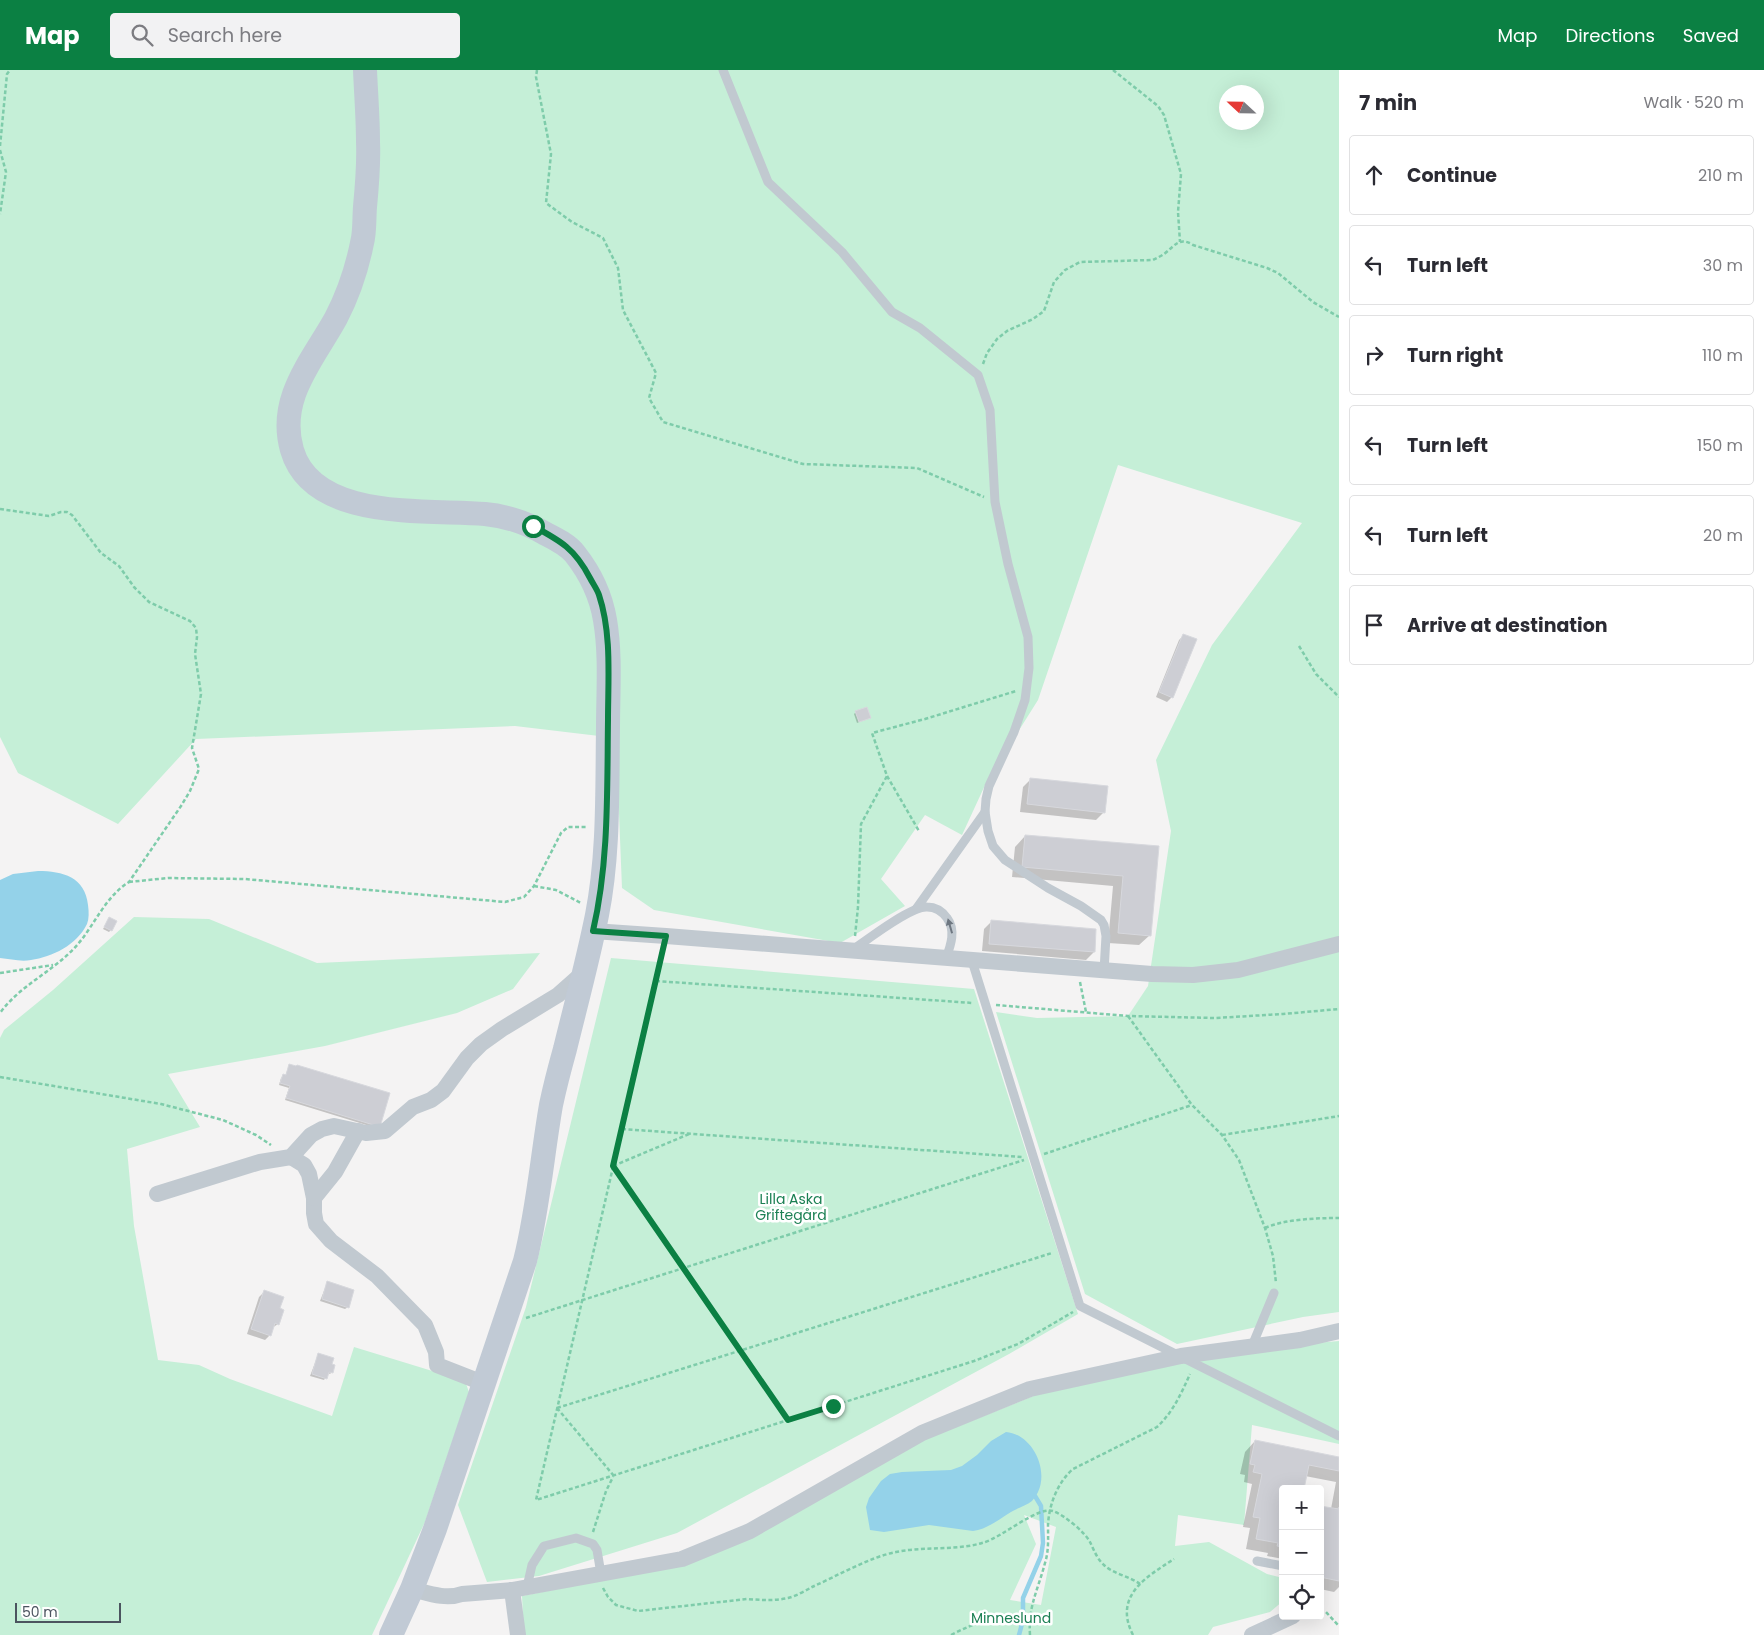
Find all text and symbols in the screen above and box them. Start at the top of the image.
search box [110,13,460,58]
text: Map [25,19,80,52]
icon: search [128,21,156,49]
text: Search here [168,22,282,49]
text: Map [1498,23,1537,48]
text: Directions [1565,23,1655,48]
text: Saved [1683,23,1739,48]
north arrow [1219,85,1264,130]
text: 7 min [1359,88,1417,117]
text: Walk · 520 m [1643,91,1744,114]
icon: ahead [1360,161,1388,189]
text: Continue [1407,162,1497,189]
text: 210 m [1698,164,1743,187]
icon: left [1360,251,1388,279]
text: Turn left [1407,252,1488,279]
text: 30 m [1703,254,1743,277]
icon: right [1360,341,1388,369]
text: Turn right [1407,342,1503,369]
text: 110 m [1702,344,1743,367]
icon: left [1360,431,1388,459]
text: Turn left [1407,432,1488,459]
text: 150 m [1697,434,1743,457]
route start [522,515,545,538]
icon: left [1360,521,1388,549]
text: Turn left [1407,522,1488,549]
text: 20 m [1703,524,1743,547]
icon: arrive [1360,611,1388,639]
text: Arrive at destination [1407,612,1608,639]
one-way arrow [945,918,953,933]
park label: Lilla Aska Griftegård [755,1189,827,1225]
route end [822,1395,845,1418]
map controls [1279,1485,1324,1620]
button: + [1279,1485,1324,1530]
button: − [1279,1530,1324,1575]
button: locate [1279,1575,1324,1620]
scale bar [15,1600,121,1623]
text: 50 m [22,1602,58,1622]
park label: Minneslund [971,1608,1051,1628]

